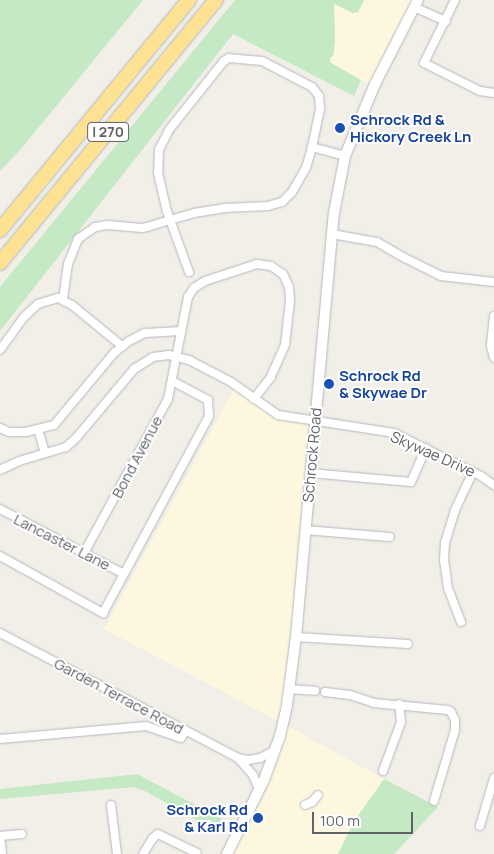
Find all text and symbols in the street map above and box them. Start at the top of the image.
place label: Schrock Rd & Hickory Creek Ln [350,110,471,145]
road number: I 270 [87,120,129,144]
marker: Schrock Rd & Hickory Creek Ln [334,122,346,134]
place label: Schrock Rd & Skywae Dr [339,366,427,401]
marker: Schrock Rd & Skywae Dr [323,378,335,390]
street label: Schrock Road [299,407,325,503]
street label: Bond Avenue [108,413,166,501]
street label: Skywae Drive [388,427,478,481]
street label: Lancaster Lane [11,510,113,574]
street label: Garden Terrace Road [51,654,187,738]
place label: Schrock Rd & Karl Rd [166,800,248,835]
scale bar [314,802,415,834]
text: 100 m [320,810,360,831]
marker: Schrock Rd & Karl Rd [252,812,264,824]

